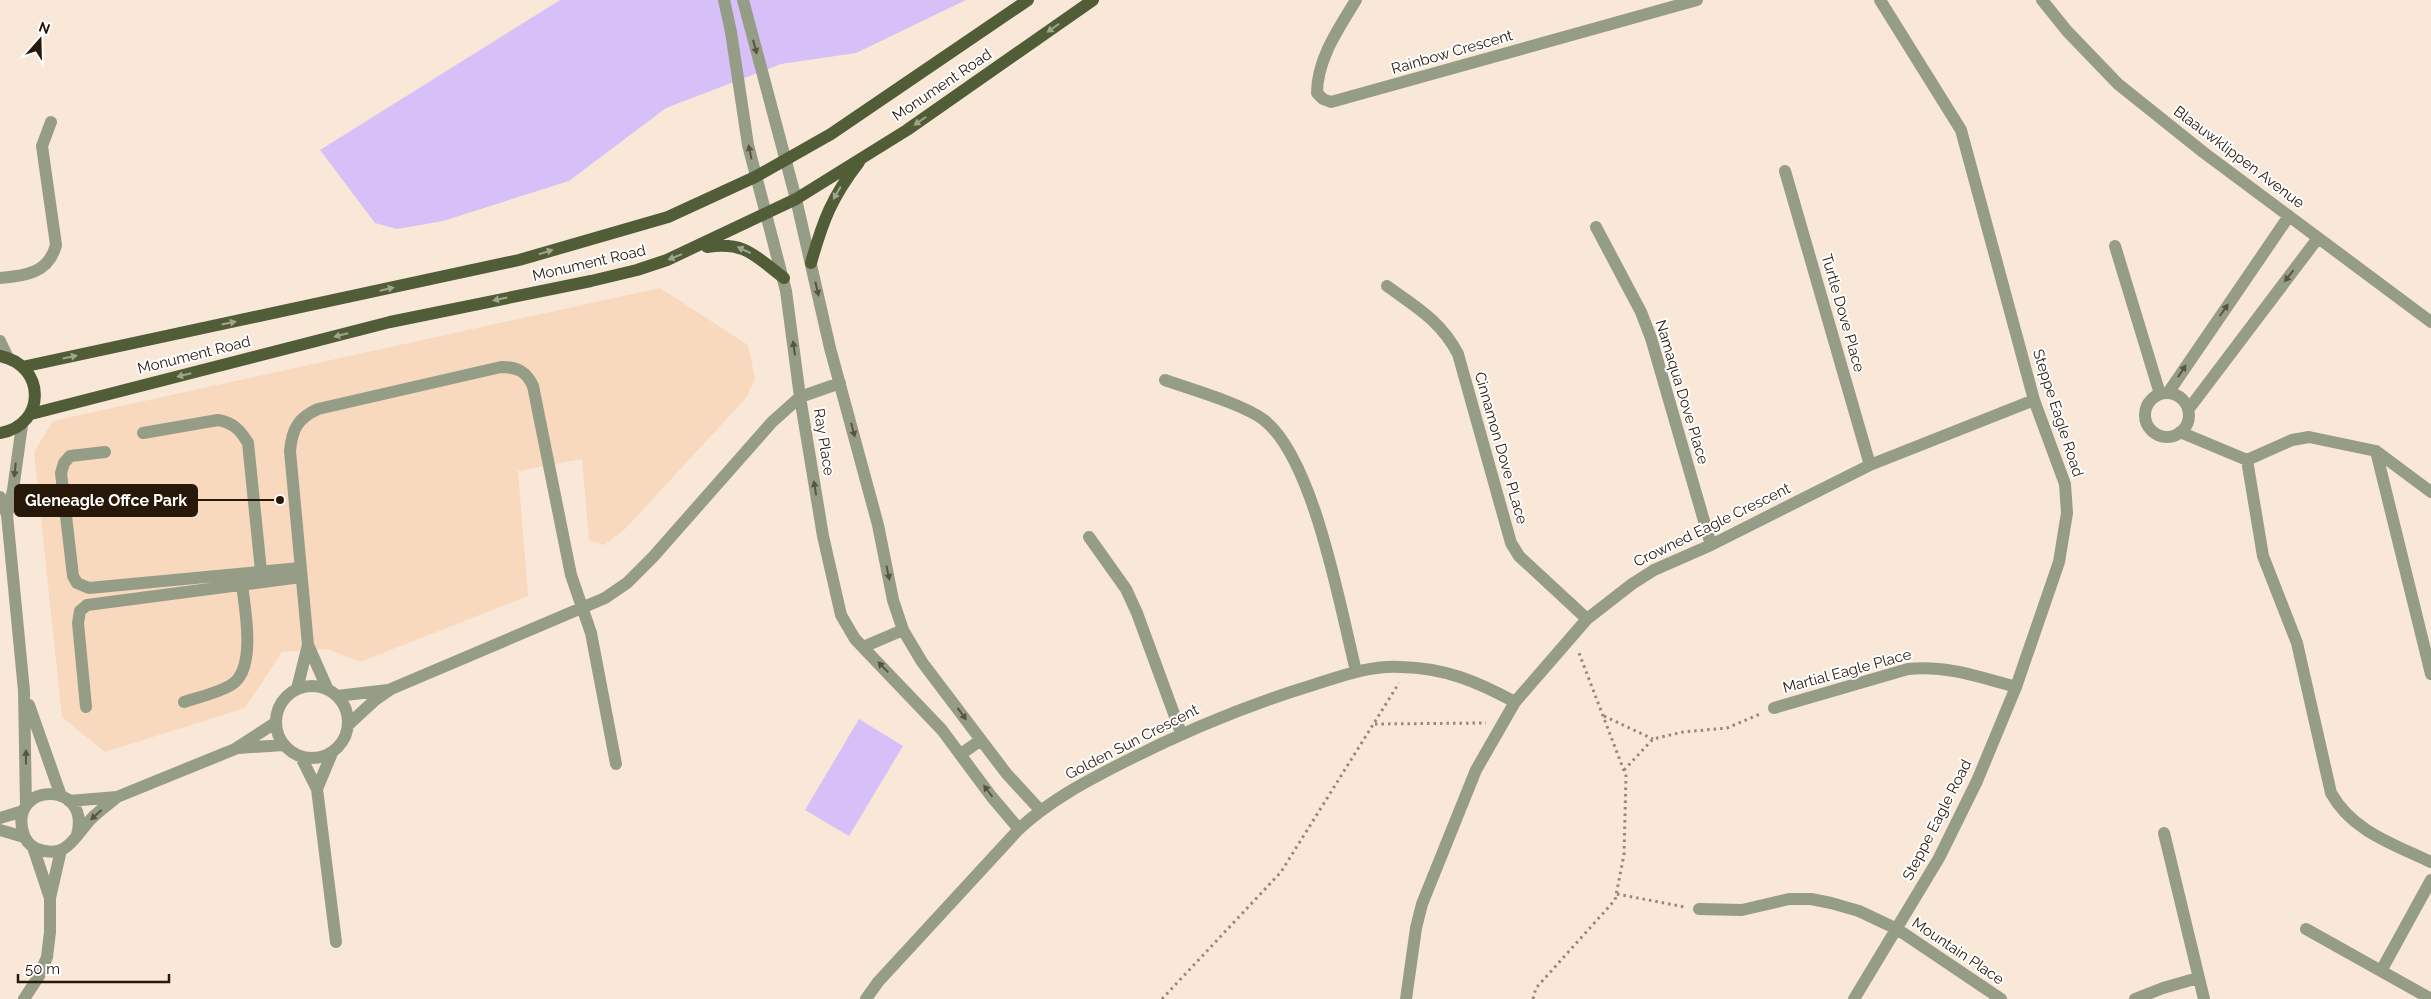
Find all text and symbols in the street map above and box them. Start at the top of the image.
north arrow [15,15,65,65]
text: N [37,18,52,37]
one-way arrow [1047,23,1060,33]
street label: Rainbow Crescent [1389,26,1515,78]
one-way arrow [751,40,759,55]
street label: Monument Road [889,45,995,125]
street label: Blaauwklippen Avenue [2170,102,2308,212]
one-way arrow [913,116,927,126]
one-way arrow [746,144,754,159]
one-way arrow [832,186,841,199]
street label: Monument Road [531,241,647,285]
one-way arrow [737,245,751,253]
one-way arrow [538,247,553,255]
street label: Turtle Dove Place [1818,252,1869,374]
one-way arrow [668,254,682,262]
one-way arrow [2283,269,2294,282]
one-way arrow [813,281,821,296]
one-way arrow [380,285,395,293]
one-way arrow [492,295,507,303]
one-way arrow [2219,303,2229,316]
street label: Namaqua Dove Place [1651,318,1713,467]
one-way arrow [221,319,237,327]
one-way arrow [334,331,349,339]
street label: Monument Road [136,332,252,378]
one-way arrow [790,340,798,356]
street label: Steppe Eagle Road [2029,347,2087,479]
one-way arrow [62,353,77,361]
one-way arrow [2177,365,2187,378]
street label: Cinnamon Dove PLace [1471,370,1531,526]
one-way arrow [176,371,191,379]
street label: Ray Place [810,407,838,477]
one-way arrow [849,423,857,438]
one-way arrow [11,462,19,478]
street label: Crowned Eagle Crescent [1631,479,1793,571]
one-way arrow [810,480,818,496]
callout: Gleneagle Offce Park [15,485,197,516]
text: Gleneagle Offce Park [25,491,187,510]
one-way arrow [884,565,892,581]
street label: Martial Eagle Place [1781,645,1913,697]
one-way arrow [877,662,889,674]
street label: Golden Sun Crescent [1062,701,1202,783]
one-way arrow [957,707,967,721]
one-way arrow [22,749,30,765]
street label: Steppe Eagle Road [1899,757,1975,883]
one-way arrow [983,784,993,798]
one-way arrow [91,809,103,821]
street label: Mountain Place [1909,914,2008,989]
scale bar [18,952,169,984]
text: 50 m [25,960,60,978]

